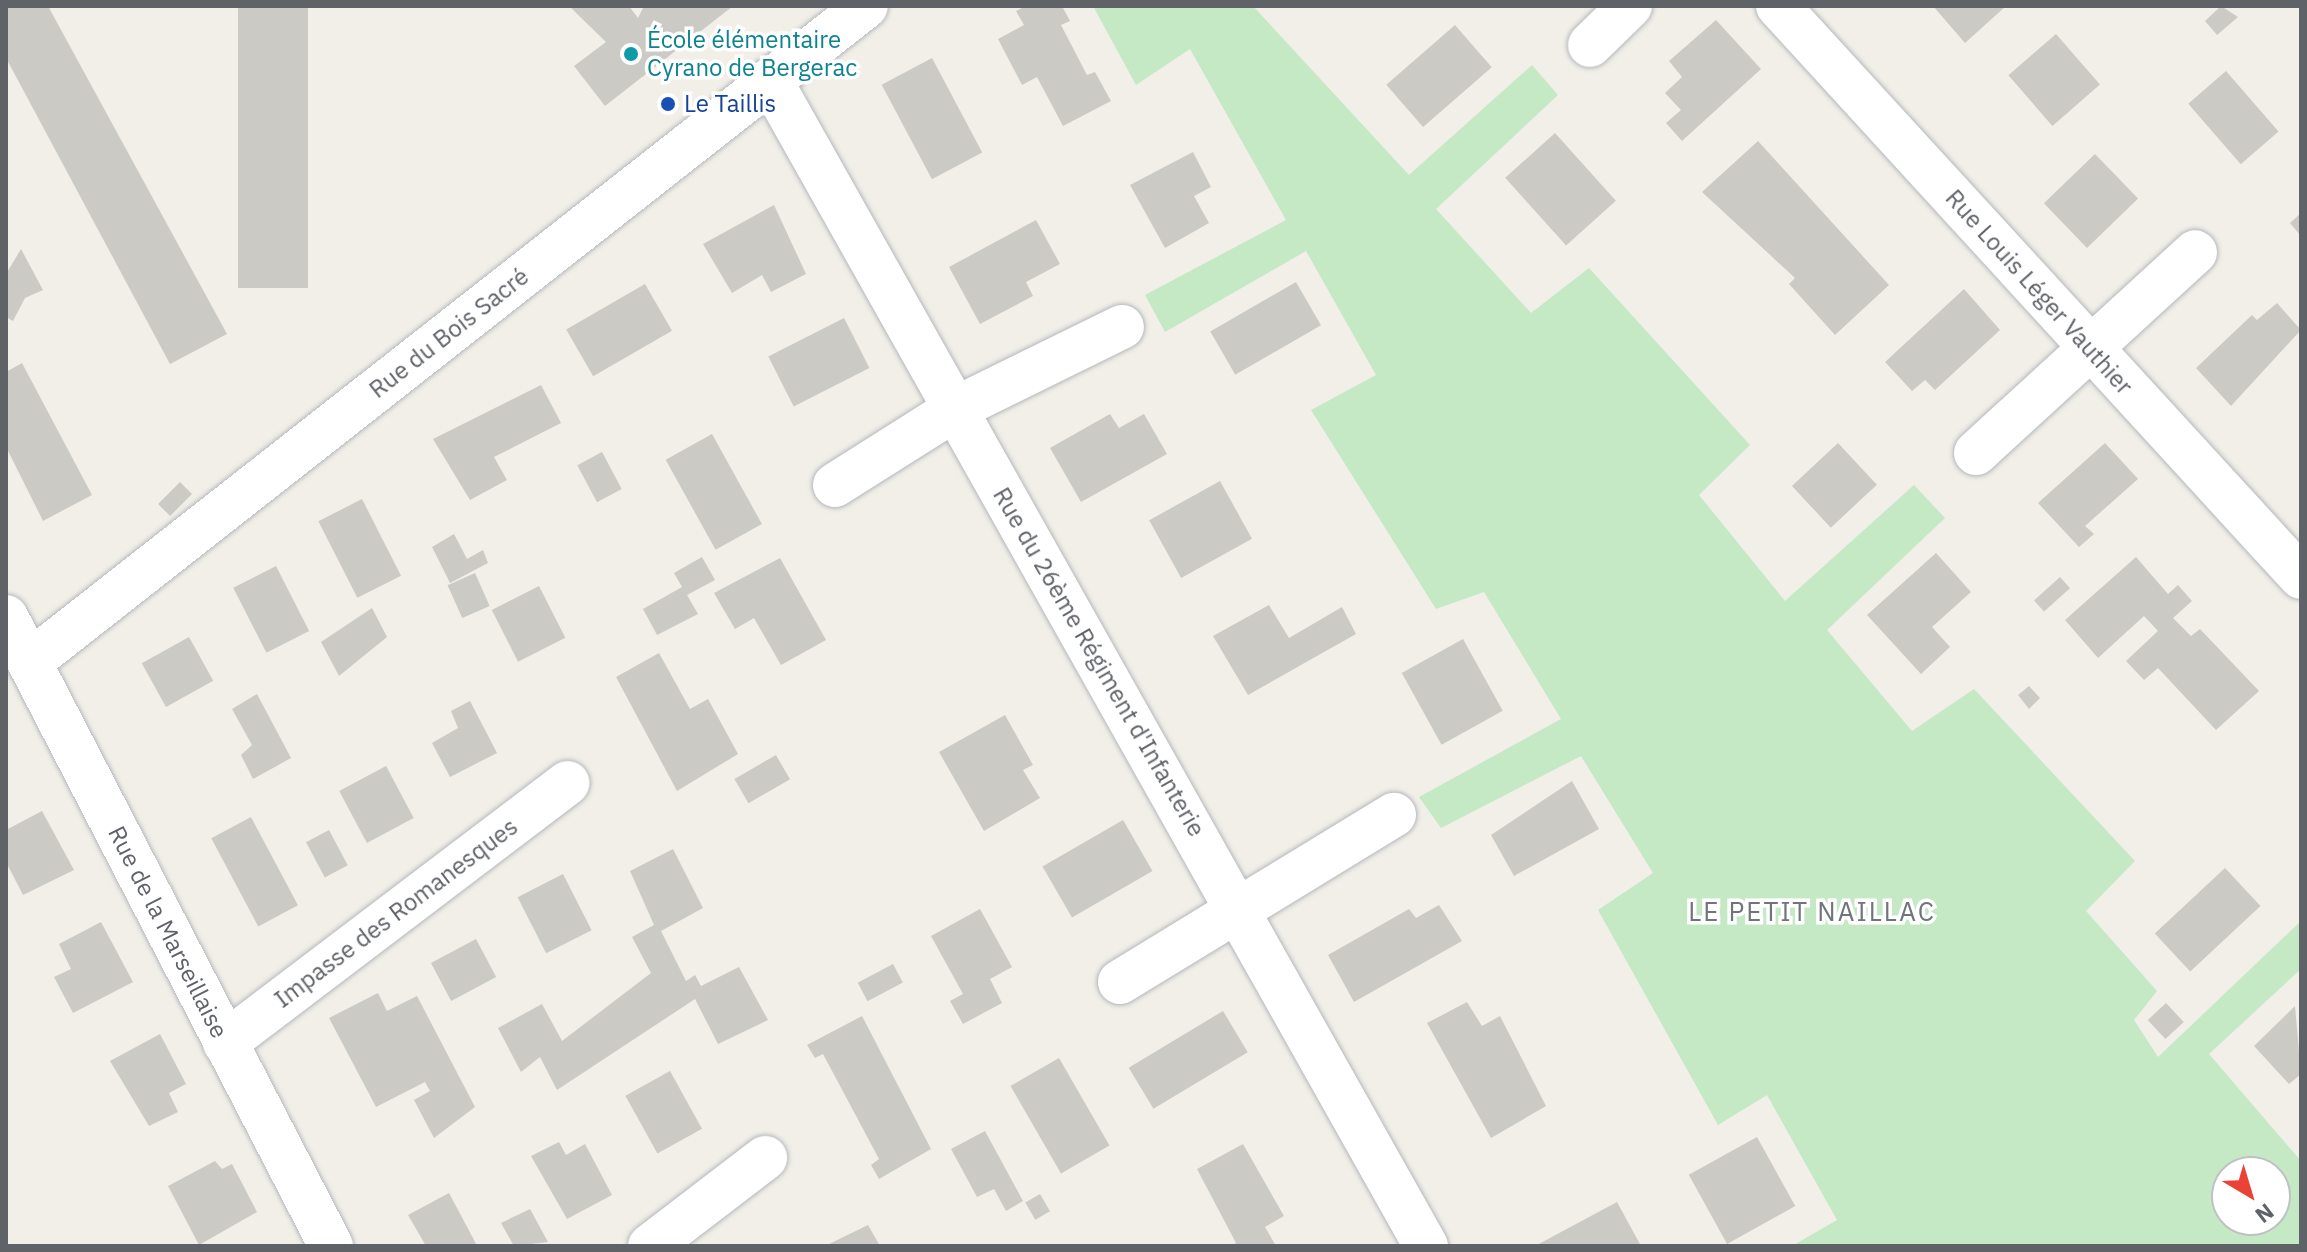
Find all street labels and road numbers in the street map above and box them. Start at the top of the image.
street label: Rue Louis Léger Vauthier [1939,184,2139,400]
street label: Rue du Bois Sacré [364,262,534,404]
street label: Rue du 26ème Régiment d'Infanterie [987,482,1211,842]
street label: Impasse des Romanesques [269,812,523,1014]
street label: Rue de la Marseillaise [102,821,234,1043]

